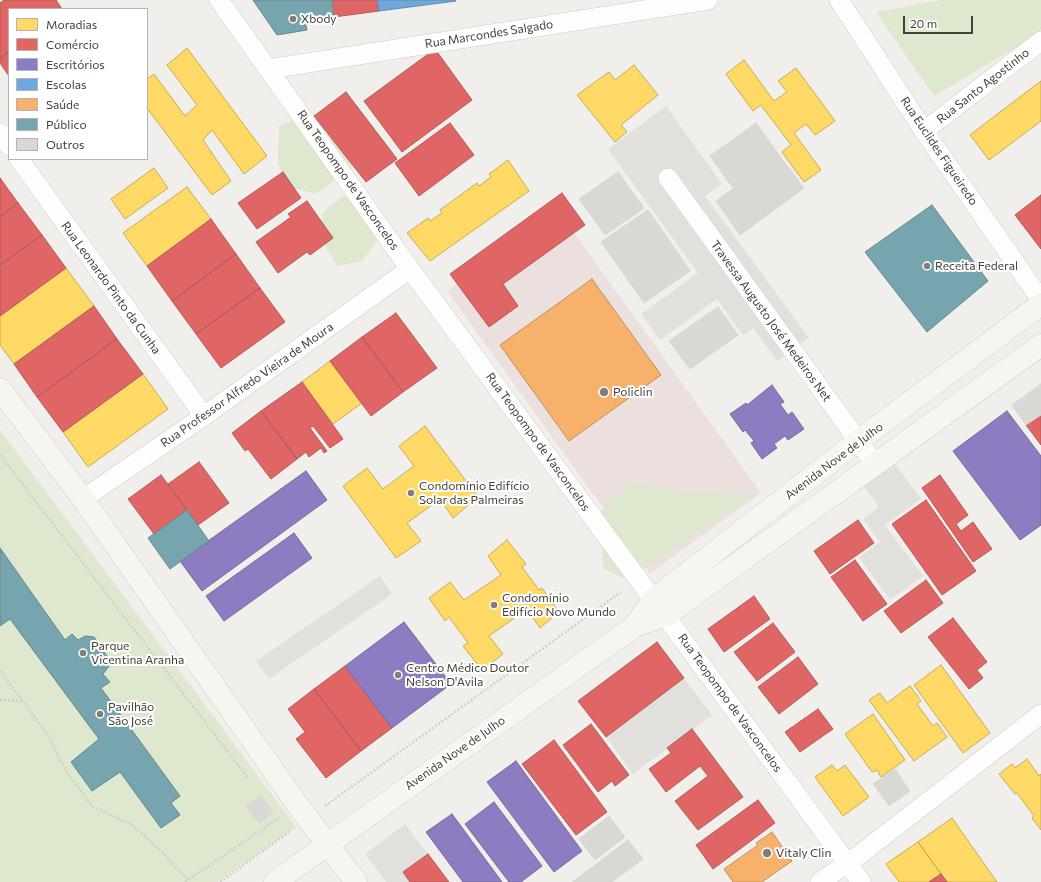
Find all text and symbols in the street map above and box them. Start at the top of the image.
legend [8,8,148,160]
scale bar [905,8,975,34]
place label: Xbody [301,12,337,26]
marker: Xbody [288,14,298,24]
text: 20 m [910,16,937,30]
text: Moradias [46,17,97,31]
street label: Rua Marcondes Salgado [424,17,554,51]
text: Comércio [46,37,99,51]
street label: Rua Santo Agostinho [934,45,1032,127]
text: Escritórios [46,57,105,71]
text: Escolas [46,77,86,91]
street label: Rua Euclides Figueiredo [897,94,981,208]
text: Saúde [46,97,79,111]
street label: Rua Teopompo de Vasconcelos [294,107,402,253]
text: Público [46,117,87,131]
text: Outros [46,137,85,151]
street label: Rua Leonardo Pinto da Cunha [58,219,164,357]
street label: Travessa Augusto José Medeiros Net [708,238,834,404]
place label: Receita Federal [935,259,1018,273]
marker: Receita Federal [922,261,932,271]
street label: Rua Professor Alfredo Vieira de Moura [158,320,336,450]
street label: Rua Teopompo de Vasconcelos [483,370,593,514]
place label: Policlin [613,385,653,399]
marker: Policlin [598,386,610,398]
street label: Avenida Nove de Julho [782,419,886,503]
place label: Condomínio Edifício Solar das Palmeiras [419,479,529,507]
marker: Condomínio Edifício Solar das Palmeiras [406,488,416,498]
place label: Condomínio Edifício Novo Mundo [502,591,616,619]
marker: Condomínio Edifício Novo Mundo [489,600,499,610]
street label: Rua Teopompo de Vasconcelos [675,631,785,775]
place label: Parque Vicentina Aranha [91,639,184,667]
marker: Parque Vicentina Aranha [78,648,88,658]
place label: Centro Médico Doutor Nelson D'Avila [406,661,529,689]
marker: Centro Médico Doutor Nelson D'Avila [393,670,403,680]
place label: Pavilhão São José [108,700,154,728]
marker: Pavilhão São José [95,709,105,719]
street label: Avenida Nove de Julho [402,713,508,793]
place label: Vitaly Clin [776,846,831,860]
marker: Vitaly Clin [761,847,773,859]

